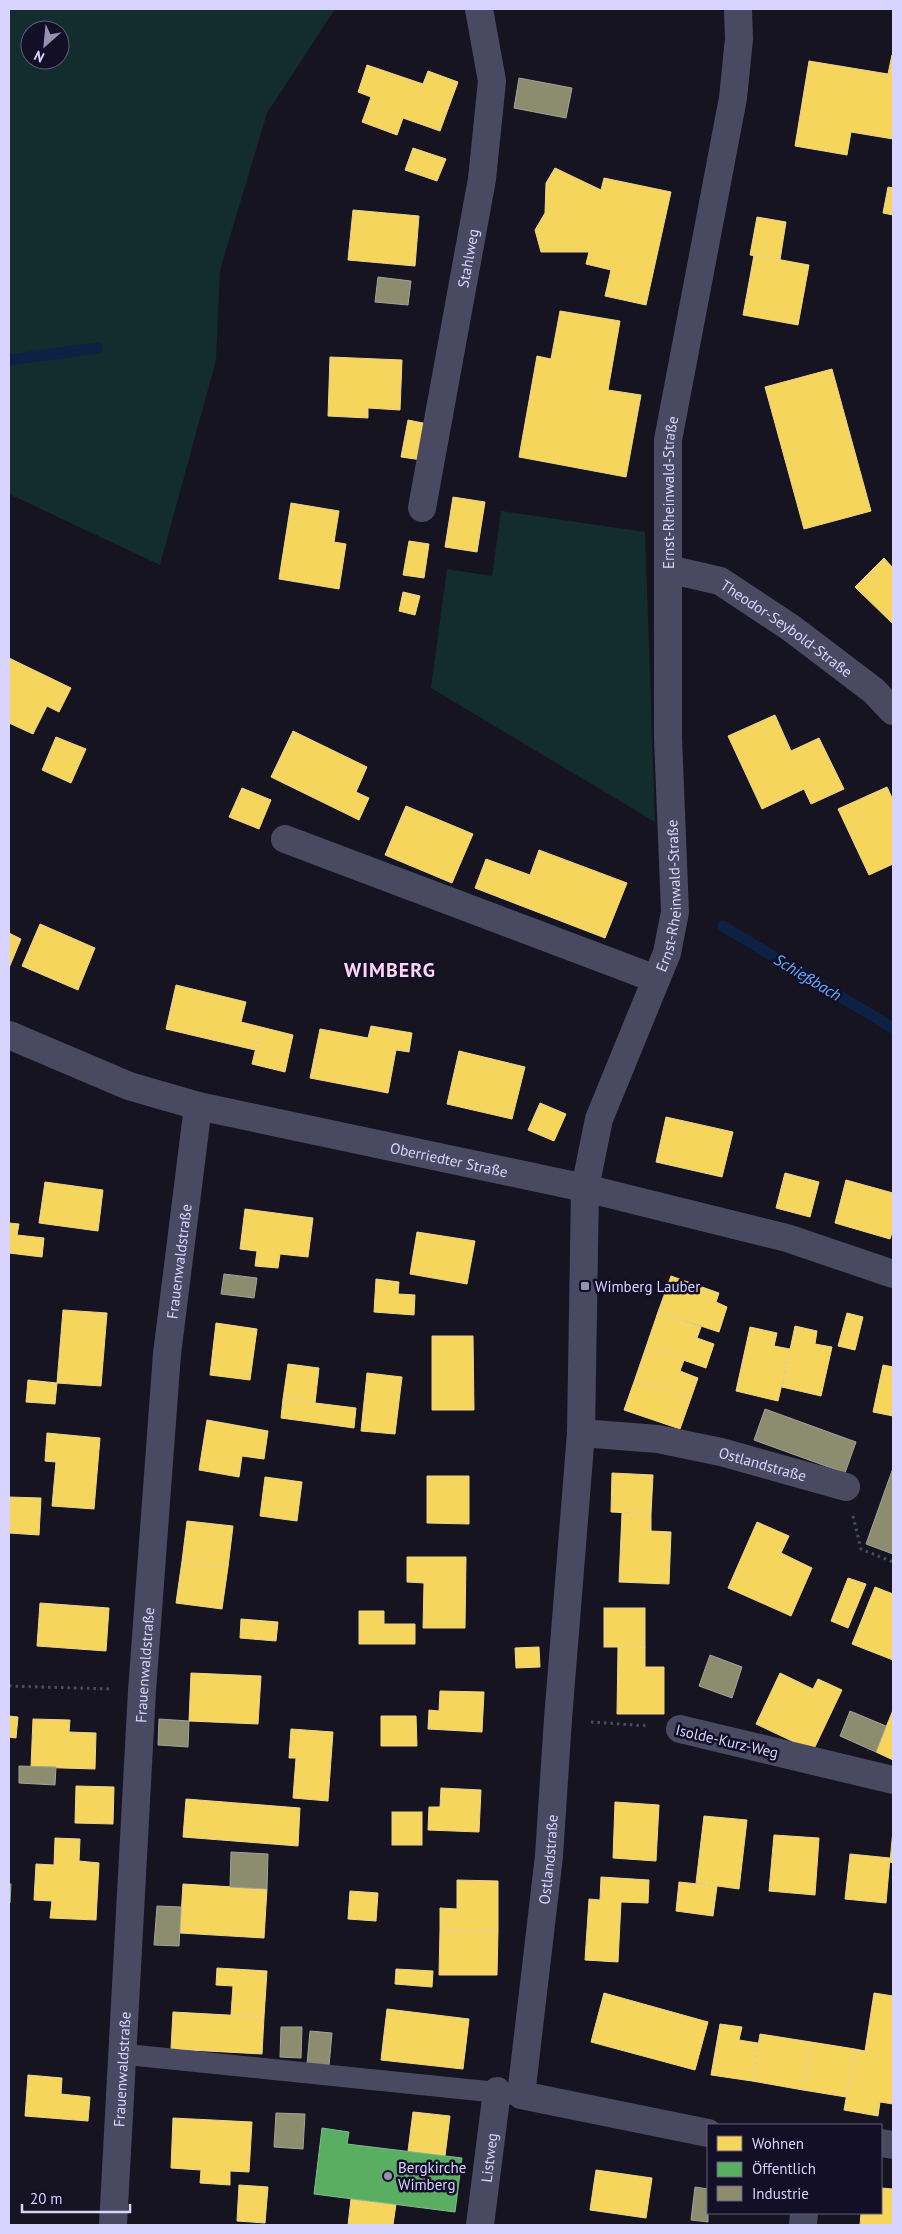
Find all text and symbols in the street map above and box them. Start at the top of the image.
north arrow [20,20,70,70]
text: N [31,46,47,67]
street label: Stahlweg [453,227,482,289]
street label: Ernst-Rheinwald-Straße [659,414,682,569]
street label: Theodor-Seybold-Straße [717,575,857,681]
street label: Ernst-Rheinwald-Straße [651,819,685,974]
water label: Schießbach [771,949,845,1005]
district label: WIMBERG [344,957,436,983]
street label: Oberriedter Straße [389,1138,510,1181]
street label: Frauenwaldstraße [162,1203,195,1320]
place label: Wimberg Lauber [595,1277,700,1296]
marker: Wimberg Lauber [579,1280,591,1292]
street label: Ostlandstraße [717,1442,809,1485]
street label: Frauenwaldstraße [131,1606,158,1723]
street label: Isolde-Kurz-Weg [674,1720,780,1762]
street label: Ostlandstraße [534,1814,561,1905]
street label: Frauenwaldstraße [109,2011,134,2128]
legend [707,2124,882,2214]
street label: Listweg [476,2132,501,2183]
text: Wohnen [752,2134,804,2153]
place label: Bergkirche Wimberg [398,2158,466,2194]
text: Öffentlich [752,2159,816,2178]
marker: Bergkirche Wimberg [382,2170,394,2182]
scale bar [22,2182,130,2214]
text: Industrie [752,2184,809,2203]
text: 20 m [30,2189,63,2208]

